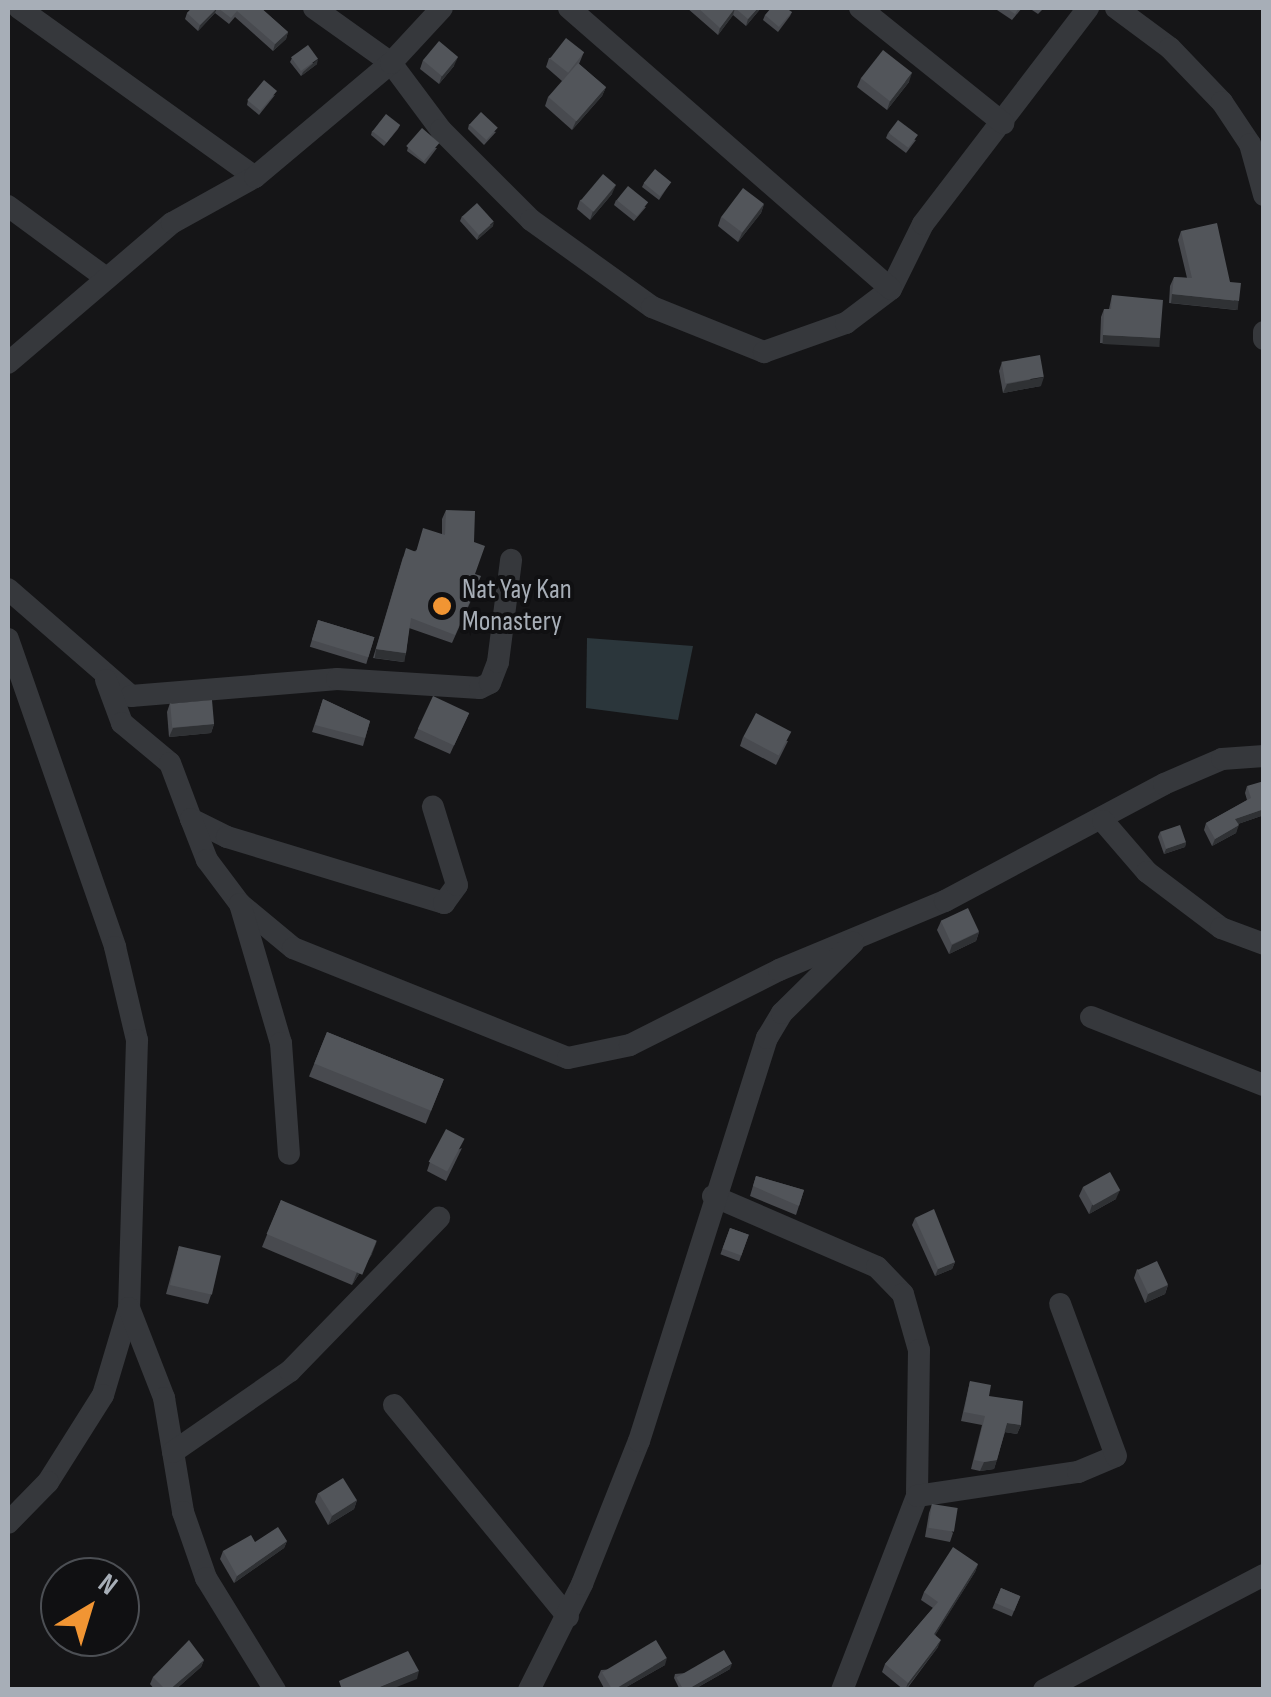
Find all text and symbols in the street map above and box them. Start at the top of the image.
place label: Nat Yay Kan Monastery [462,573,572,639]
marker: Nat Yay Kan Monastery [431,595,453,617]
north arrow [40,1557,140,1657]
text: N [91,1567,124,1602]

